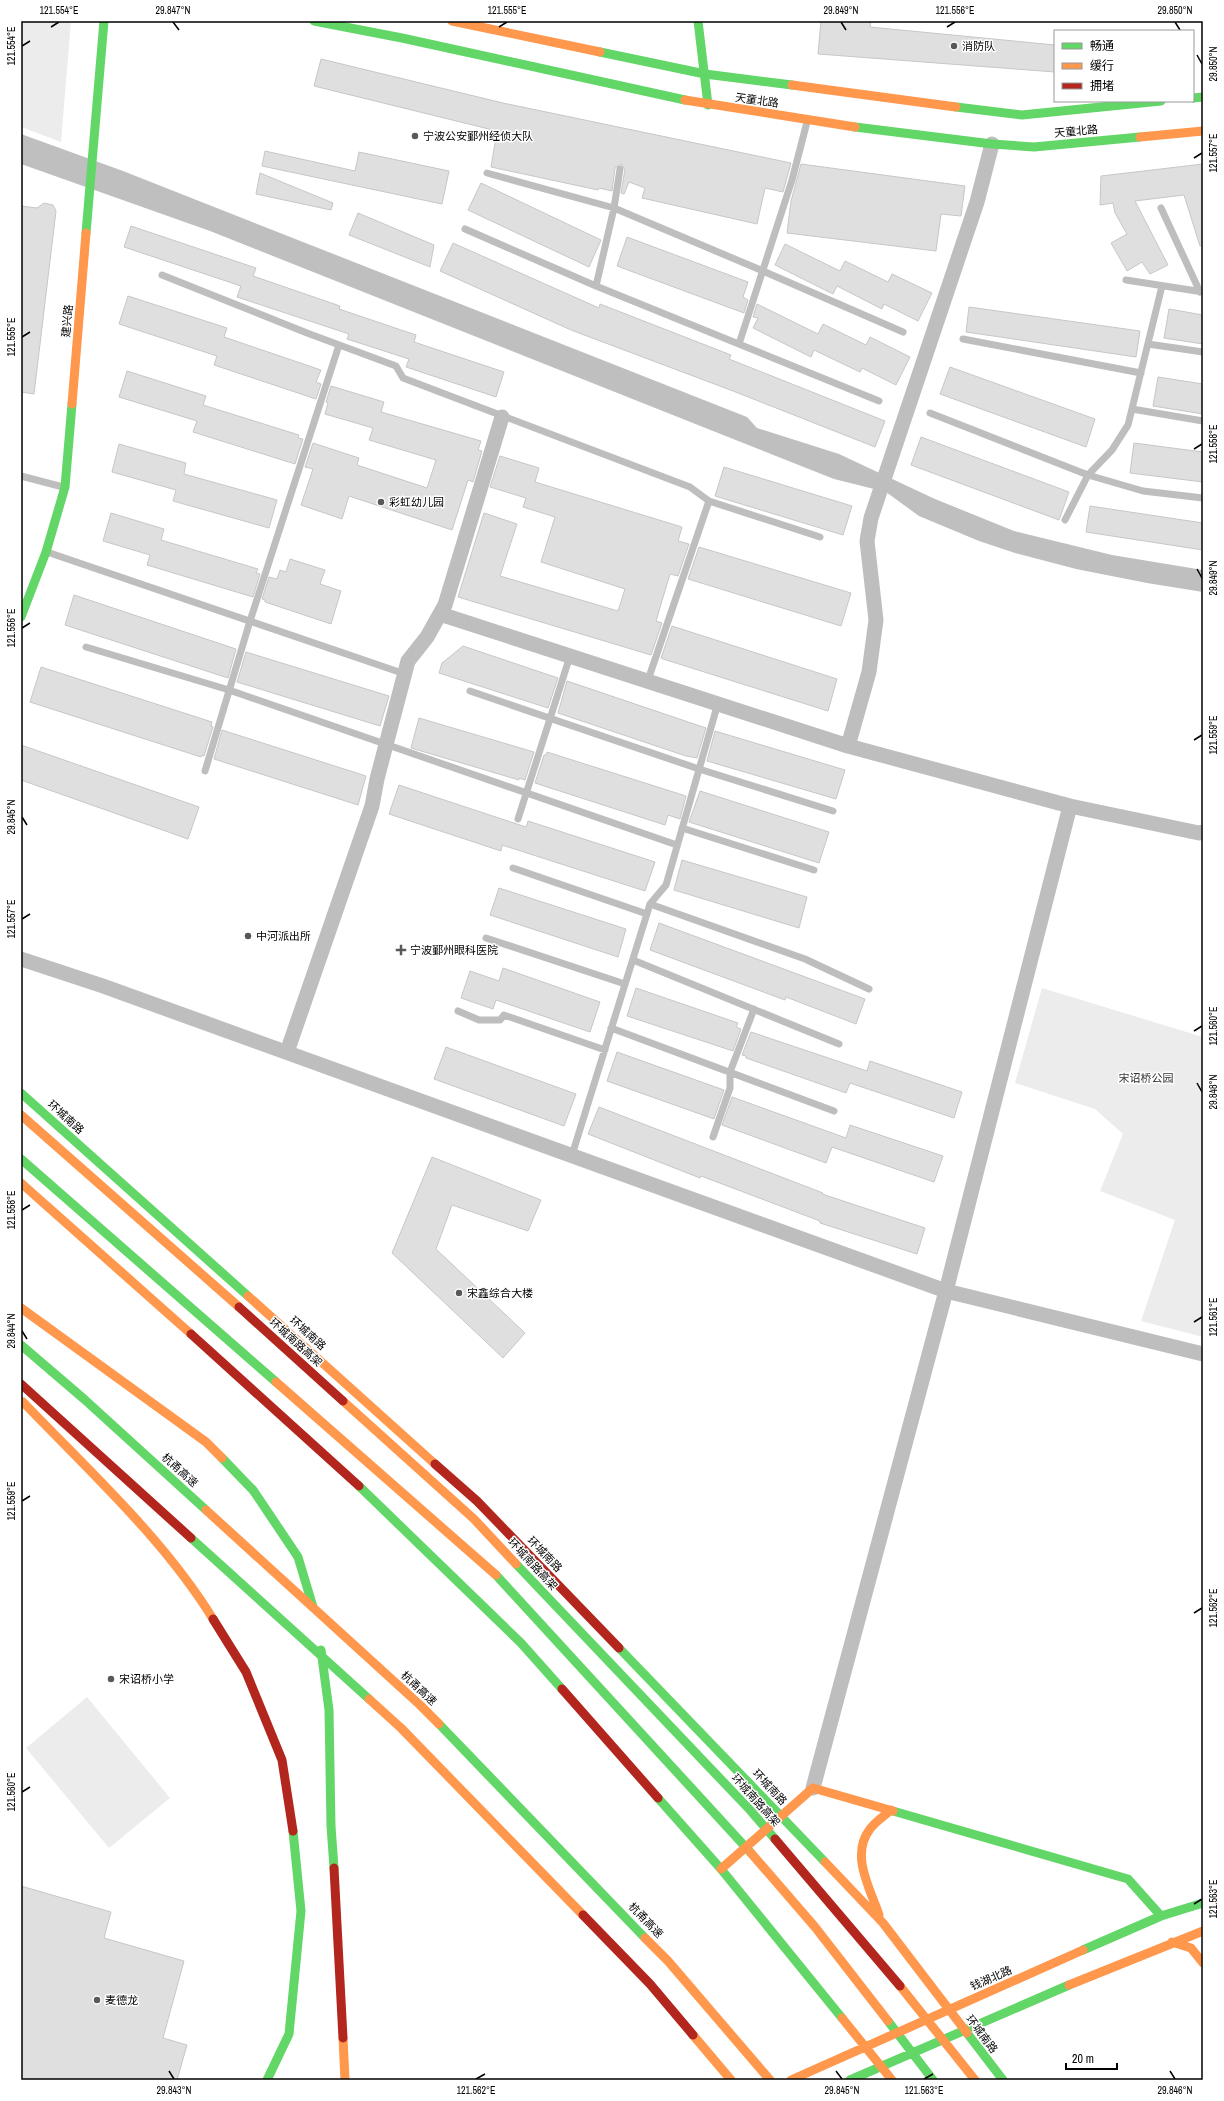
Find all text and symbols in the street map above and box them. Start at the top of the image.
text: 121.554°E [39,4,79,17]
text: 29.847°N [156,4,191,17]
text: 121.555°E [487,4,527,17]
text: 29.849°N [824,4,859,17]
text: 121.556°E [935,4,975,17]
text: 29.850°N [1158,4,1193,17]
text: 121.554°E [5,26,18,66]
legend [1054,30,1194,102]
text: 畅通 [1090,38,1114,54]
place label: 消防队 [962,39,995,53]
marker: 消防队 [949,41,959,51]
text: 29.850°N [1207,46,1220,82]
text: 缓行 [1090,58,1114,74]
text: 拥堵 [1090,78,1114,94]
street label: 天童北路 [734,90,780,110]
street label: 天童北路 [1053,122,1099,140]
place label: 宁波公安鄞州经侦大队 [423,129,533,143]
marker: 宁波公安鄞州经侦大队 [410,131,420,141]
text: 121.557°E [1207,133,1220,173]
street label: 建兴路 [59,304,75,338]
text: 121.555°E [5,317,18,357]
text: 121.558°E [1207,424,1220,464]
place label: 彩虹幼儿园 [389,495,444,509]
marker: 彩虹幼儿园 [376,497,386,507]
text: 29.849°N [1207,560,1220,596]
text: 121.556°E [5,608,18,648]
text: 121.559°E [1207,715,1220,755]
text: 29.845°N [5,799,18,835]
text: 121.557°E [5,899,18,939]
place label: 中河派出所 [256,929,311,943]
marker: 中河派出所 [243,931,253,941]
place label: 宁波鄞州眼科医院 [410,943,498,957]
marker: 宁波鄞州眼科医院 [395,944,407,956]
text: 121.560°E [1207,1006,1220,1046]
park label: 宋诏桥公园 [1119,1071,1174,1085]
text: 29.848°N [1207,1074,1220,1110]
street label: 环城南路 [45,1097,87,1137]
text: 121.558°E [5,1190,18,1230]
place label: 宋鑫综合大楼 [467,1286,533,1300]
marker: 宋鑫综合大楼 [454,1288,464,1298]
text: 121.561°E [1207,1297,1220,1337]
text: 29.844°N [5,1313,18,1349]
street label: 环城南路 [287,1313,329,1353]
street label: 环城南路高架 [267,1315,325,1369]
street label: 杭甬高速 [159,1450,201,1490]
text: 121.559°E [5,1481,18,1521]
street label: 环城南路 [525,1533,565,1575]
street label: 环城南路高架 [505,1535,561,1593]
text: 121.562°E [1207,1588,1220,1628]
street label: 杭甬高速 [398,1668,440,1708]
place label: 宋诏桥小学 [119,1672,174,1686]
marker: 宋诏桥小学 [106,1674,116,1684]
street label: 环城南路 [750,1766,790,1808]
street label: 环城南路高架 [729,1771,783,1829]
text: 121.560°E [5,1772,18,1812]
text: 121.563°E [1207,1879,1220,1919]
street label: 杭甬高速 [626,1899,666,1941]
street label: 钱湖北路 [968,1963,1014,1993]
place label: 麦德龙 [105,1993,138,2007]
marker: 麦德龙 [92,1995,102,2005]
street label: 环城南路 [963,2012,1001,2056]
scale bar [1066,2045,1117,2071]
text: 20 m [1072,2051,1094,2067]
text: 29.843°N [157,2084,192,2097]
text: 121.562°E [456,2084,496,2097]
text: 29.845°N [825,2084,860,2097]
text: 121.563°E [904,2084,944,2097]
text: 29.846°N [1158,2084,1193,2097]

